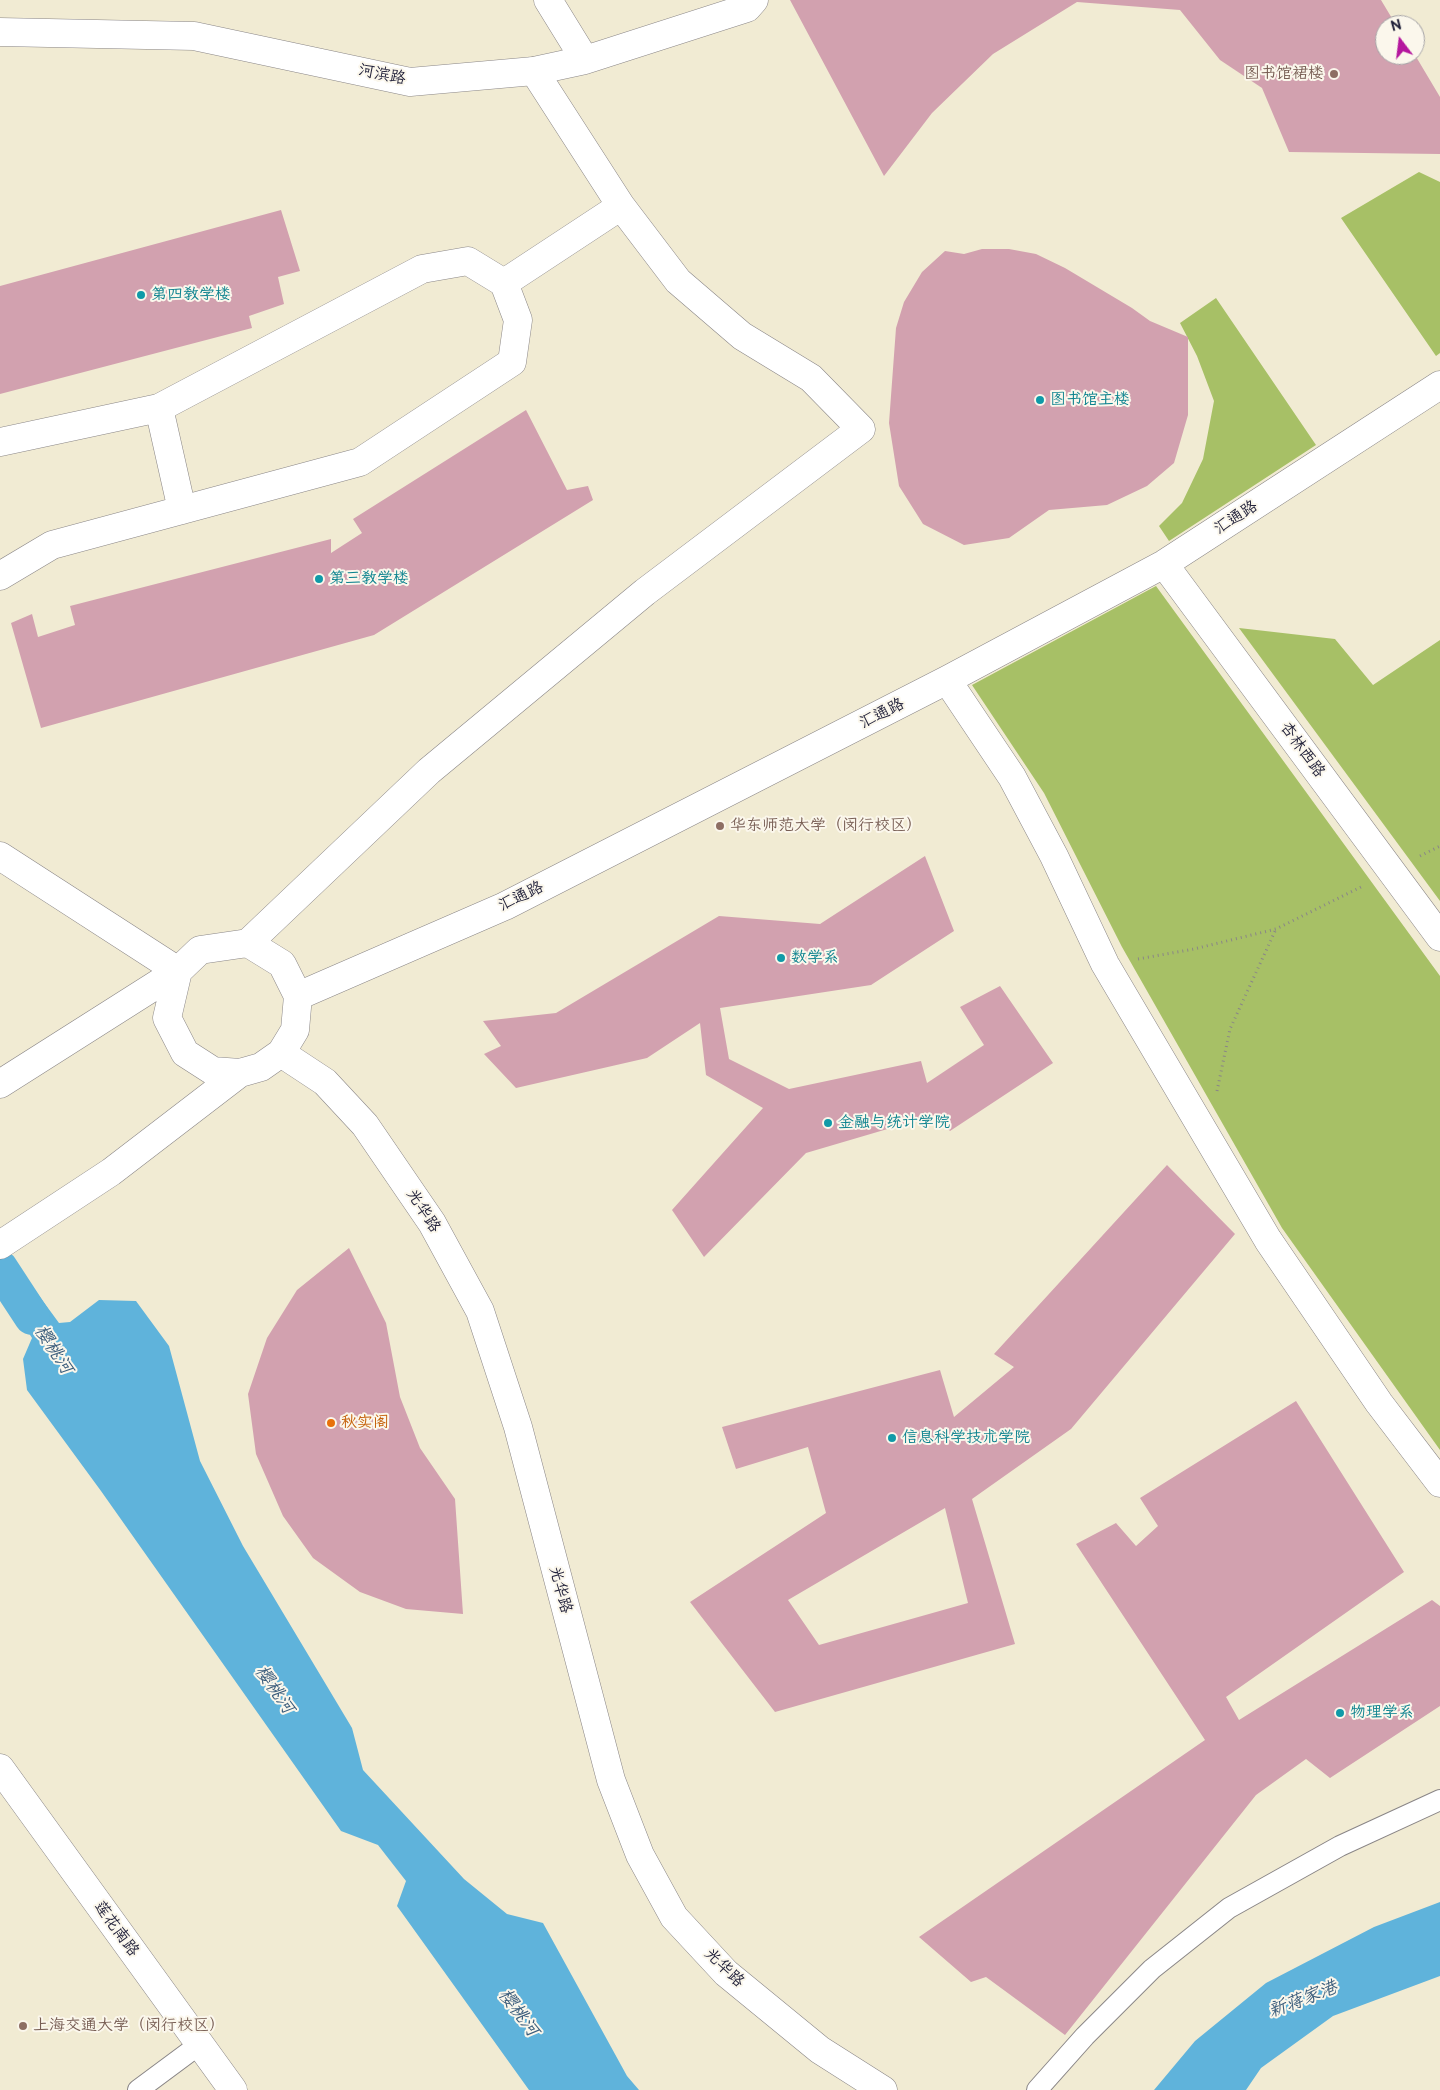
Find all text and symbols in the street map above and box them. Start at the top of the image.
north arrow [1375,15,1425,65]
text: N [1389,16,1404,36]
street label: 河滨路 [357,61,407,89]
place label: 图书馆裙楼 [1244,64,1324,84]
marker: 图书馆裙楼 [1328,68,1340,80]
place label: 第四教学楼 [151,285,231,305]
marker: 第四教学楼 [135,289,147,301]
place label: 图书馆主楼 [1050,390,1130,410]
marker: 图书馆主楼 [1034,394,1046,406]
street label: 汇通路 [1211,497,1261,539]
place label: 第三教学楼 [329,569,409,589]
marker: 第三教学楼 [313,573,325,585]
street label: 汇通路 [856,695,908,733]
street label: 杏林西路 [1275,718,1329,782]
place label: 华东师范大学（闵行校区） [730,816,922,836]
marker: 华东师范大学（闵行校区） [714,820,726,832]
street label: 汇通路 [495,878,547,916]
place label: 数学系 [791,948,839,968]
marker: 数学系 [775,952,787,964]
place label: 金融与统计学院 [838,1113,950,1133]
marker: 金融与统计学院 [822,1117,834,1129]
street label: 光华路 [402,1186,444,1236]
water label: 樱桃河 [29,1321,77,1379]
place label: 秋实阁 [341,1413,389,1433]
marker: 秋实阁 [325,1417,337,1429]
place label: 信息科学技术学院 [902,1428,1030,1448]
marker: 信息科学技术学院 [886,1432,898,1444]
street label: 光华路 [545,1564,575,1616]
water label: 樱桃河 [250,1662,298,1718]
place label: 物理学系 [1350,1703,1414,1723]
marker: 物理学系 [1334,1707,1346,1719]
street label: 莲花南路 [89,1897,143,1961]
street label: 光华路 [700,1944,748,1992]
water label: 新蒋家港 [1266,1977,1340,2023]
water label: 樱桃河 [493,1985,543,2041]
place label: 上海交通大学（闵行校区） [33,2016,225,2036]
marker: 上海交通大学（闵行校区） [17,2020,29,2032]

